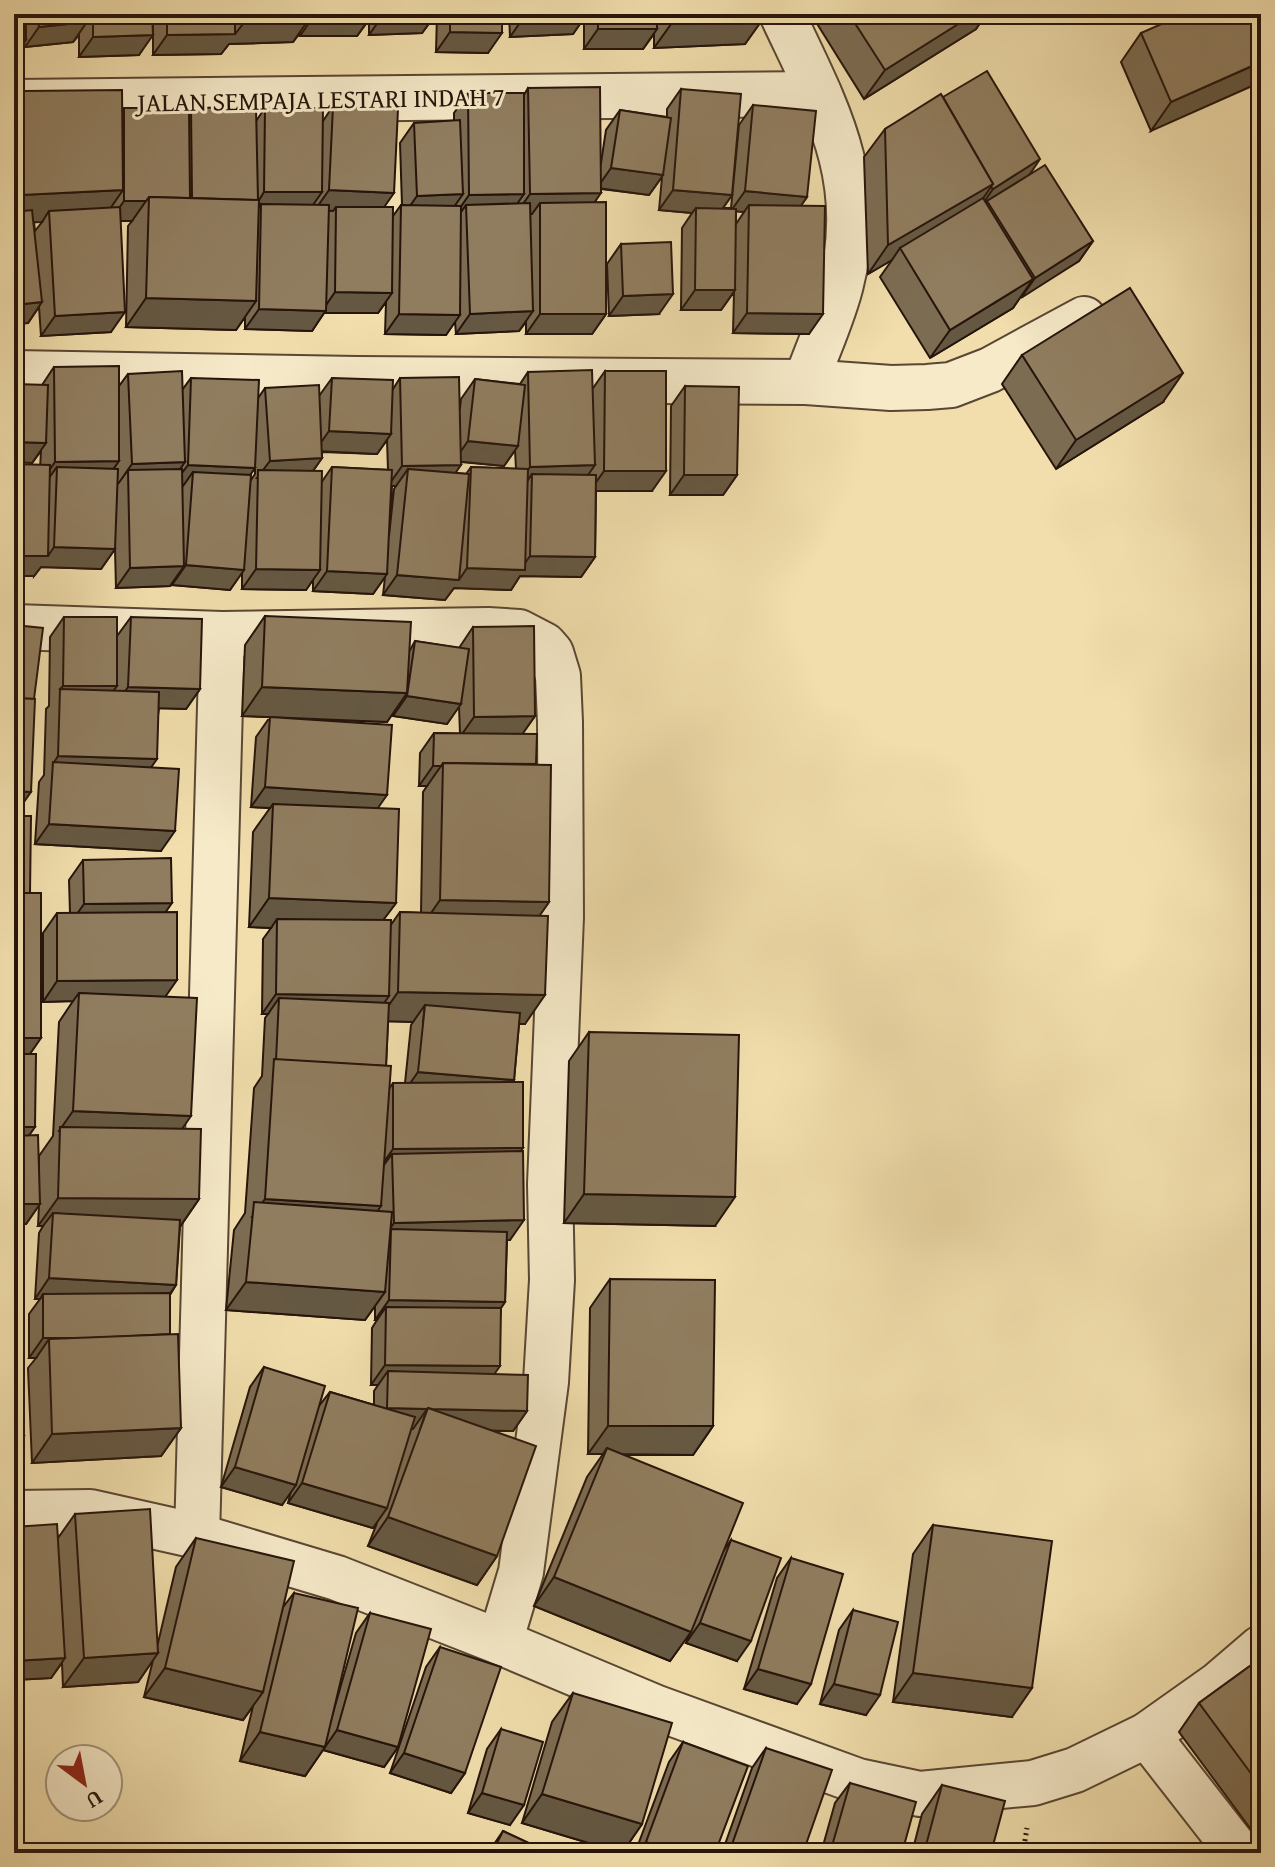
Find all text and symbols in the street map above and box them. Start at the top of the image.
street label: JALAN SEMPAJA LESTARI INDAH 7 [134,76,505,122]
north arrow [44,1743,124,1823]
text: U [80,1782,109,1818]

